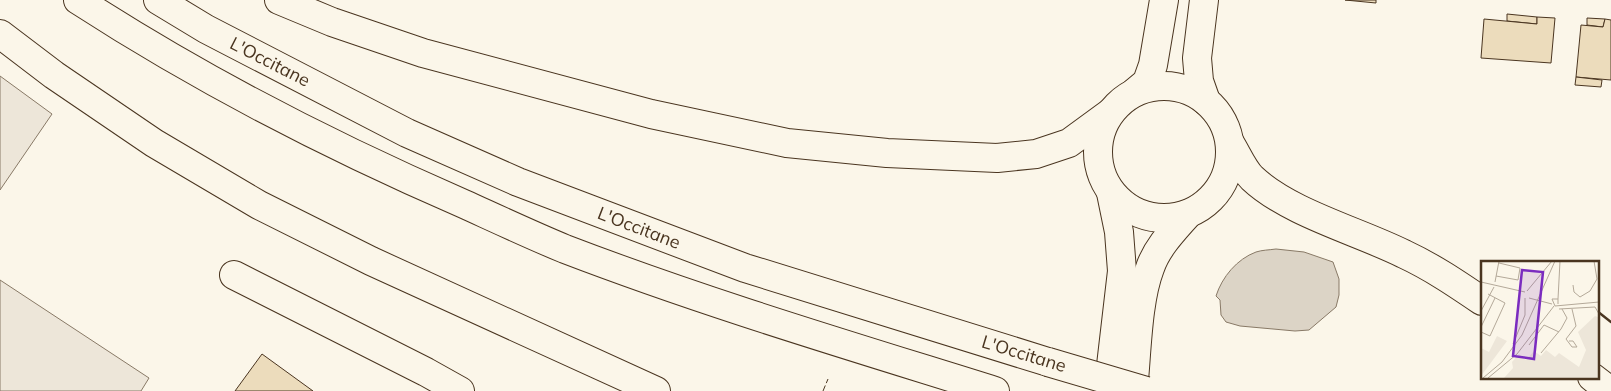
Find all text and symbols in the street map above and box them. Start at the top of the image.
street label: L'Occitane [226,32,314,92]
street label: L'Occitane [594,201,684,254]
inset map [1481,261,1598,378]
street label: L'Occitane [979,330,1069,377]

